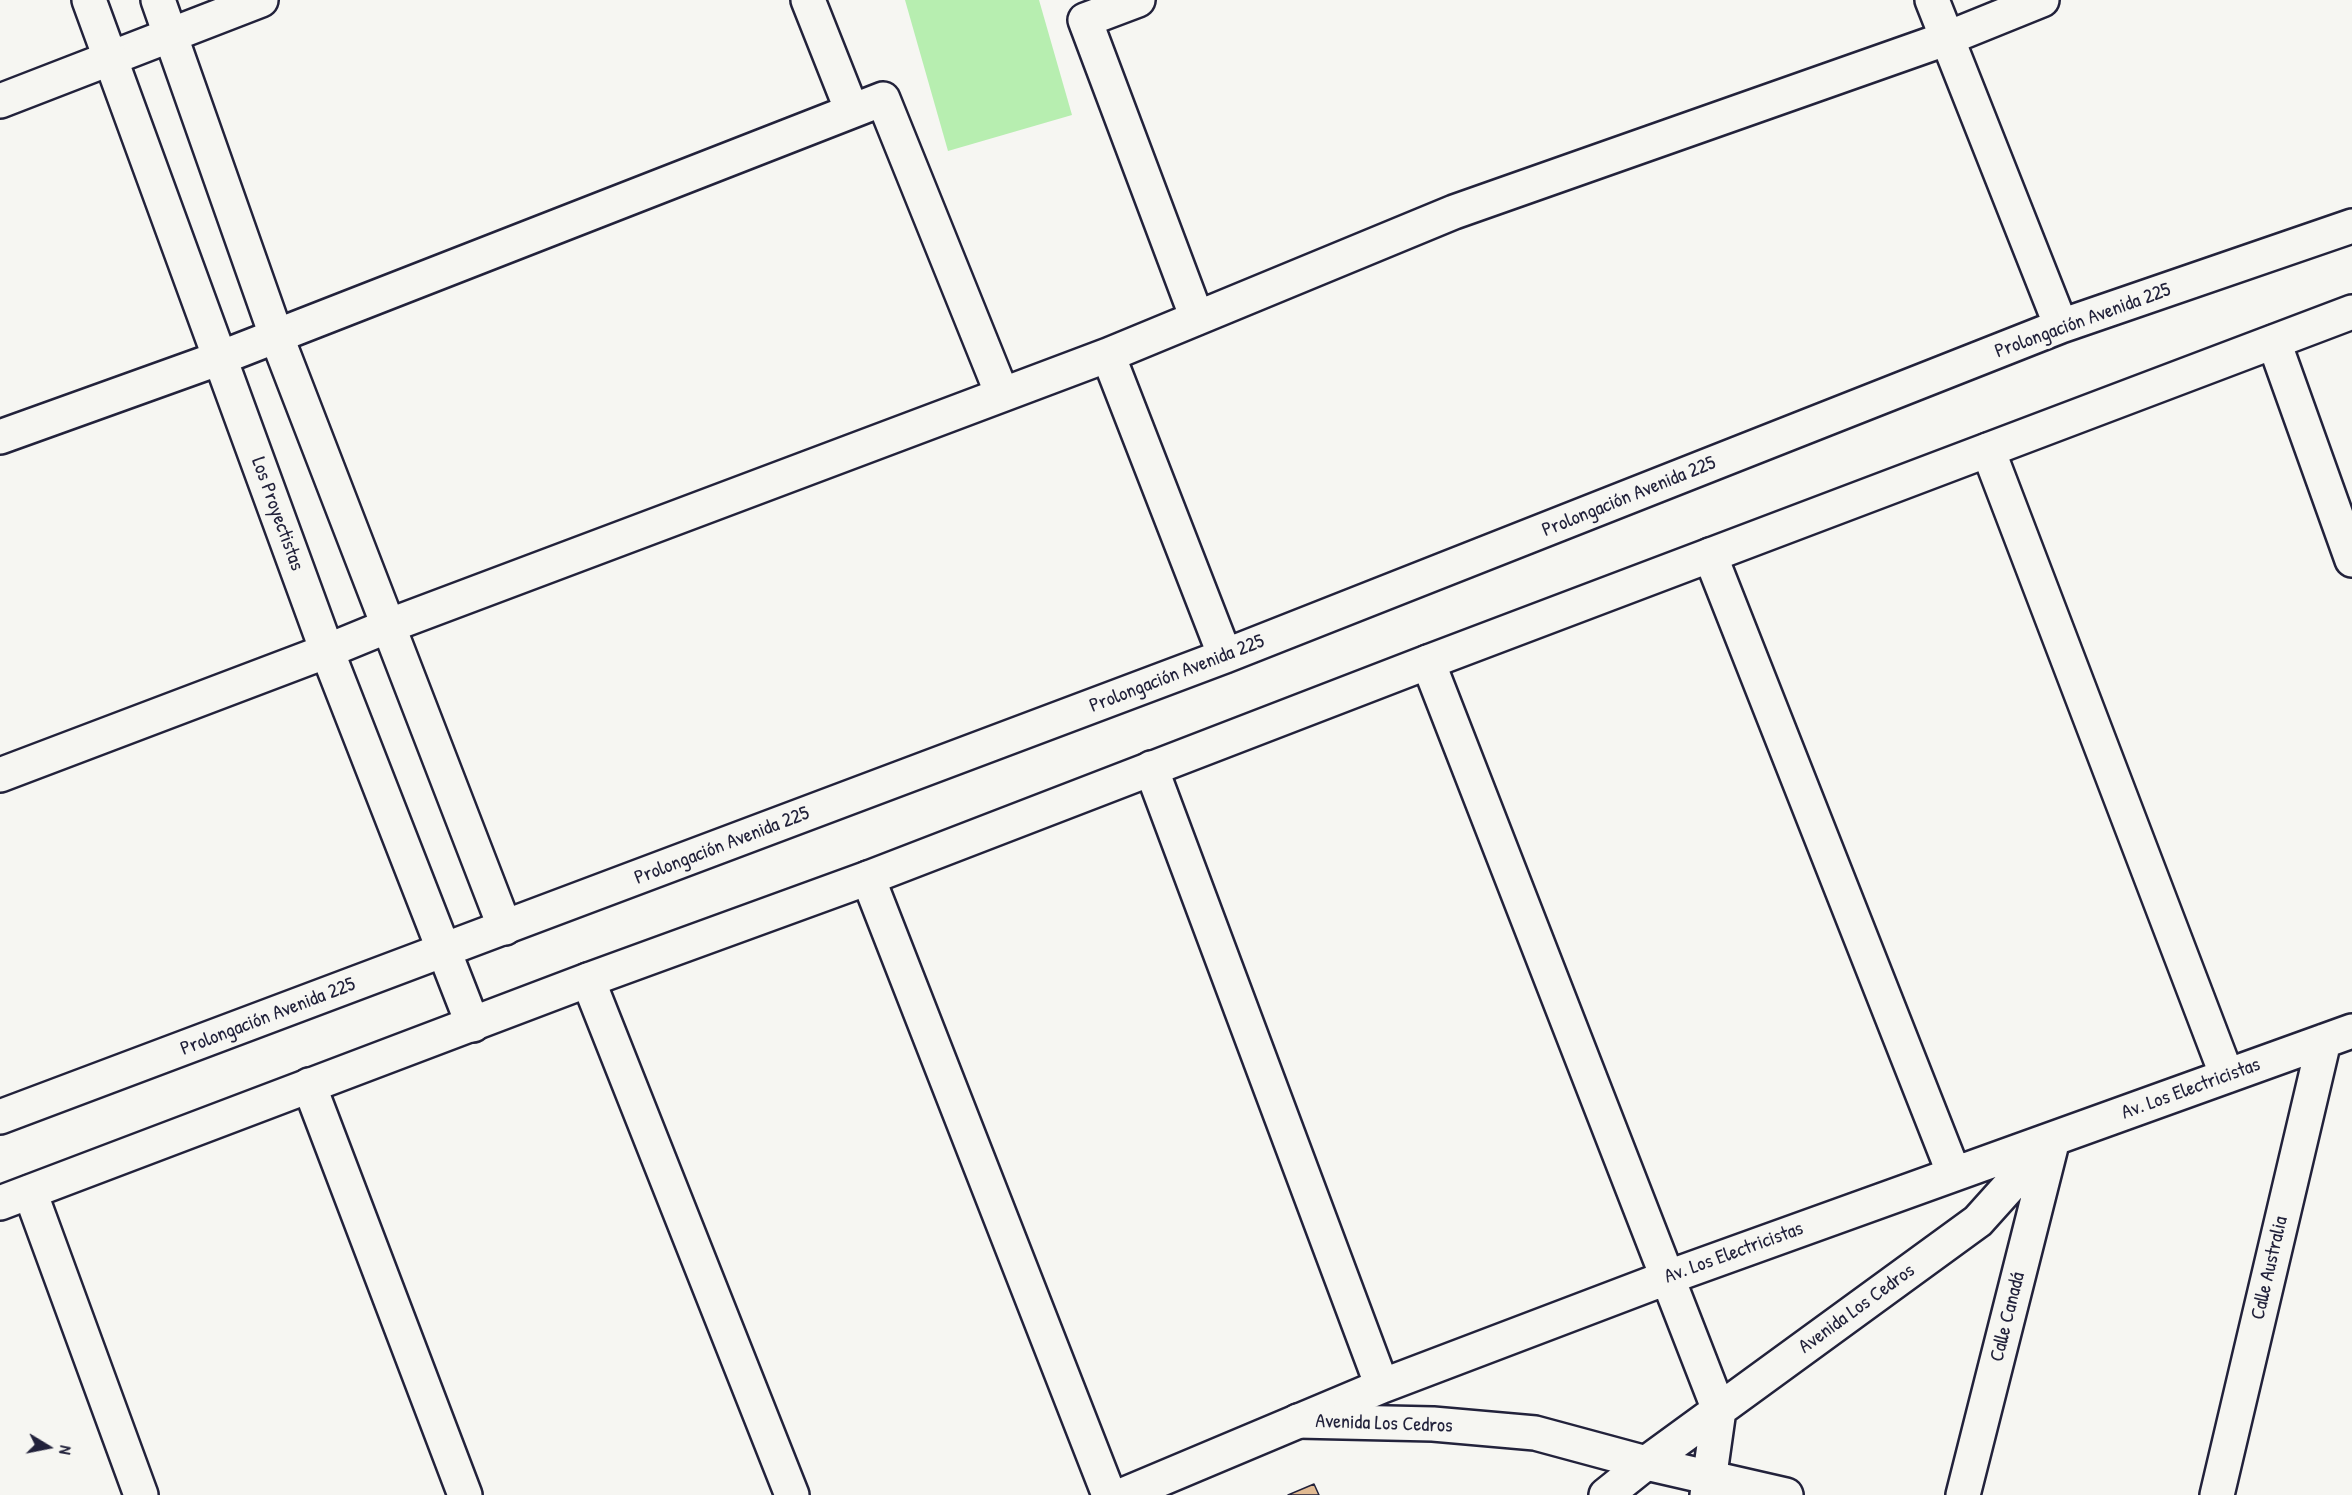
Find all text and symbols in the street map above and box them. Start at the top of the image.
street label: Prolongación Avenida 225 [1992,278,2174,364]
street label: Prolongación Avenida 225 [1539,451,1719,543]
street label: Los Proyectistas [245,454,309,574]
street label: Prolongación Avenida 225 [1086,630,1268,718]
street label: Prolongación Avenida 225 [631,802,813,890]
street label: Prolongación Avenida 225 [177,973,359,1061]
street label: Av. Los Electricistas [2118,1053,2264,1125]
street label: Calle Australia [2246,1214,2294,1322]
street label: Av. Los Electricistas [1661,1217,1807,1289]
street label: Avenida Los Cedros [1794,1259,1920,1359]
street label: Calle Canadá [1985,1270,2031,1364]
street label: Avenida Los Cedros [1315,1410,1453,1438]
north arrow [18,1417,78,1477]
text: N [54,1444,77,1456]

